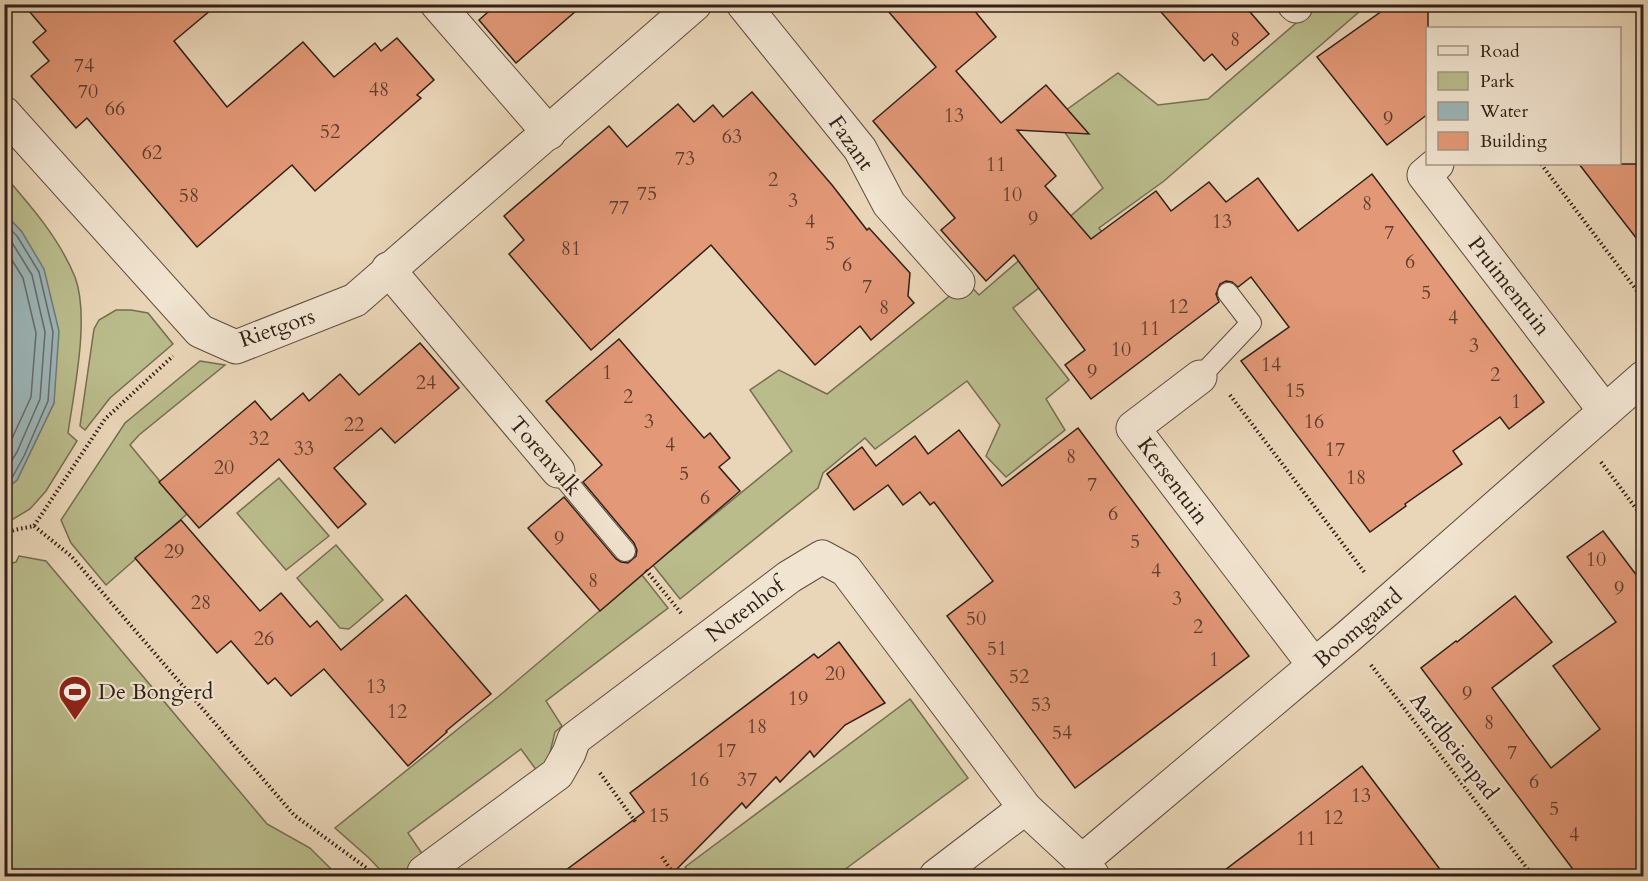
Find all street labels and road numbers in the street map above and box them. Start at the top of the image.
street label: Fazant [821,109,881,177]
street label: Pruimentuin [1461,230,1557,342]
street label: Rietgors [235,301,319,355]
street label: Torenvalk [502,410,588,502]
street label: Kersentuin [1130,431,1216,531]
street label: Notenhof [700,569,793,649]
street label: Boomgaard [1307,581,1409,675]
street label: Aardbeienpad [1403,686,1505,806]

